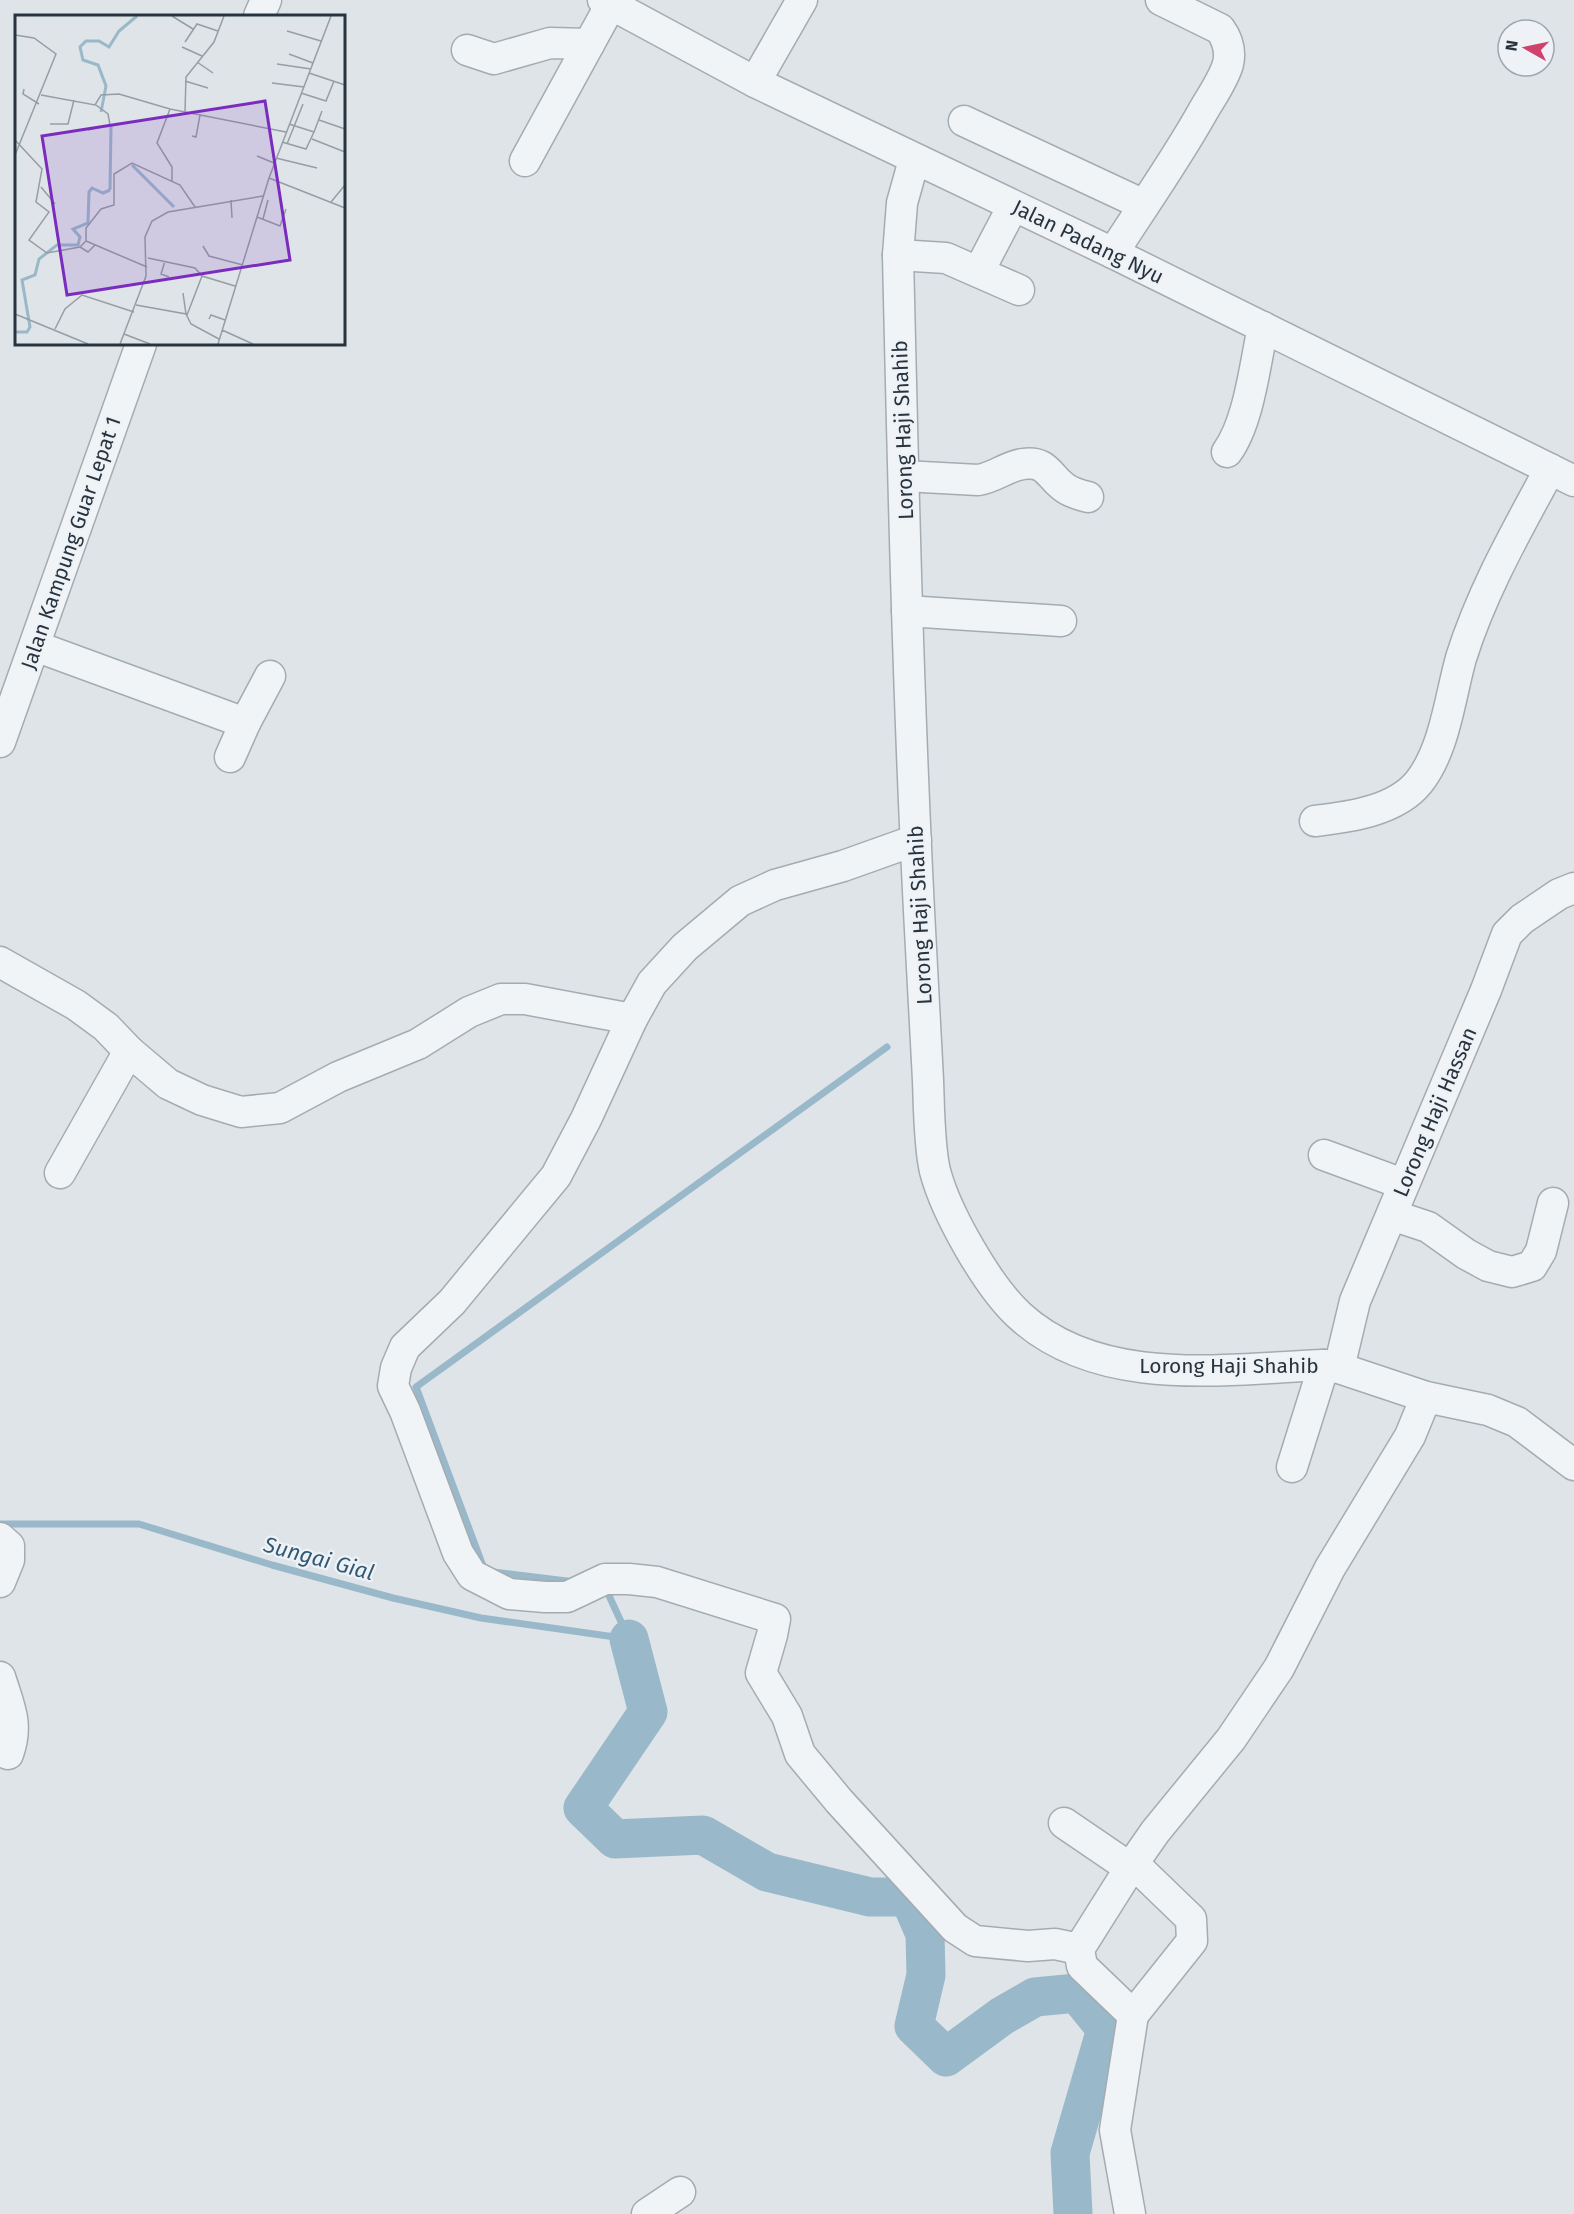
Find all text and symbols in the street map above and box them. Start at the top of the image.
inset map [15,15,345,345]
north arrow [1496,18,1556,78]
text: N [1501,39,1522,52]
street label: Jalan Padang Nyu [1008,194,1168,290]
street label: Lorong Haji Shahib [887,340,919,520]
street label: Jalan Kampung Guar Lepat 1 [15,413,127,673]
street label: Lorong Haji Shahib [902,825,938,1005]
street label: Lorong Haji Hassan [1387,1023,1483,1201]
street label: Lorong Haji Shahib [1139,1353,1319,1379]
water label: Sungai Gial [260,1531,377,1586]

